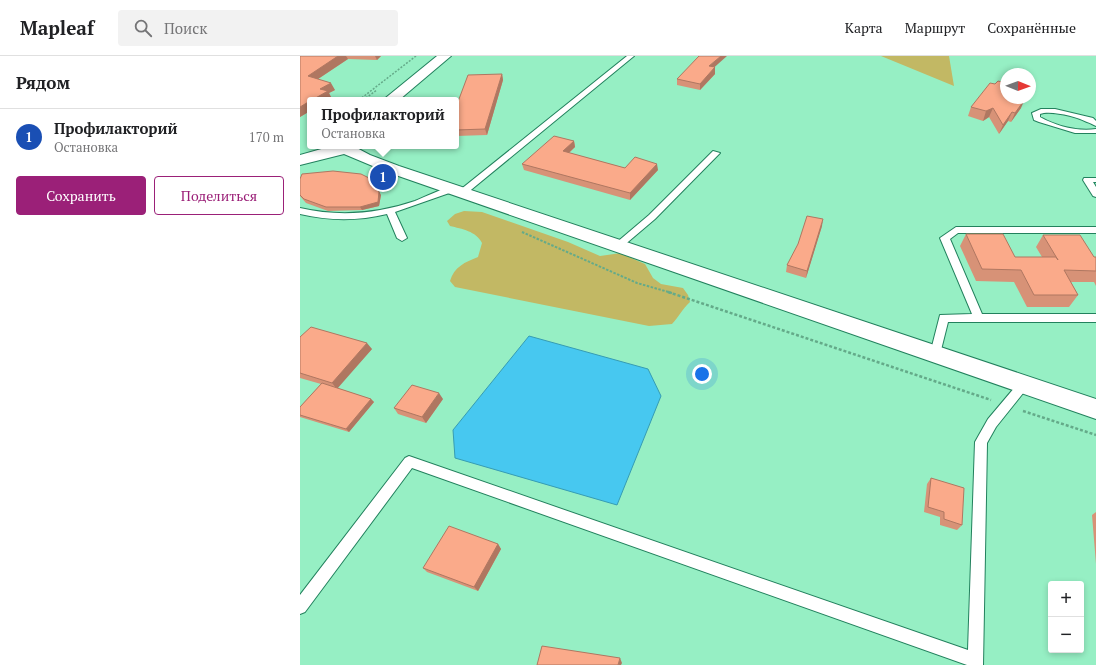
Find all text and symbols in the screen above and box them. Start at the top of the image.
search box [118,10,398,46]
text: Mapleaf [20,15,94,40]
icon: search [132,17,154,39]
text: Поиск [164,18,207,38]
text: Карта [845,18,883,37]
text: Маршрут [905,18,965,37]
text: Сохранённые [987,18,1076,37]
north arrow [1000,68,1036,104]
text: Рядом [16,71,70,94]
popup [307,97,459,149]
text: Профилакторий [321,104,445,124]
text: Профилакторий [54,118,178,138]
text: Остановка [321,124,385,142]
text: 1 [25,128,33,146]
text: 170 m [249,128,284,146]
text: Остановка [54,138,118,156]
pin: 1 [370,162,396,192]
button: Сохранить [16,176,146,215]
button: Поделиться [154,176,284,215]
your location [692,364,712,384]
map controls [1048,581,1084,653]
button: + [1048,581,1084,617]
button: − [1048,617,1084,653]

